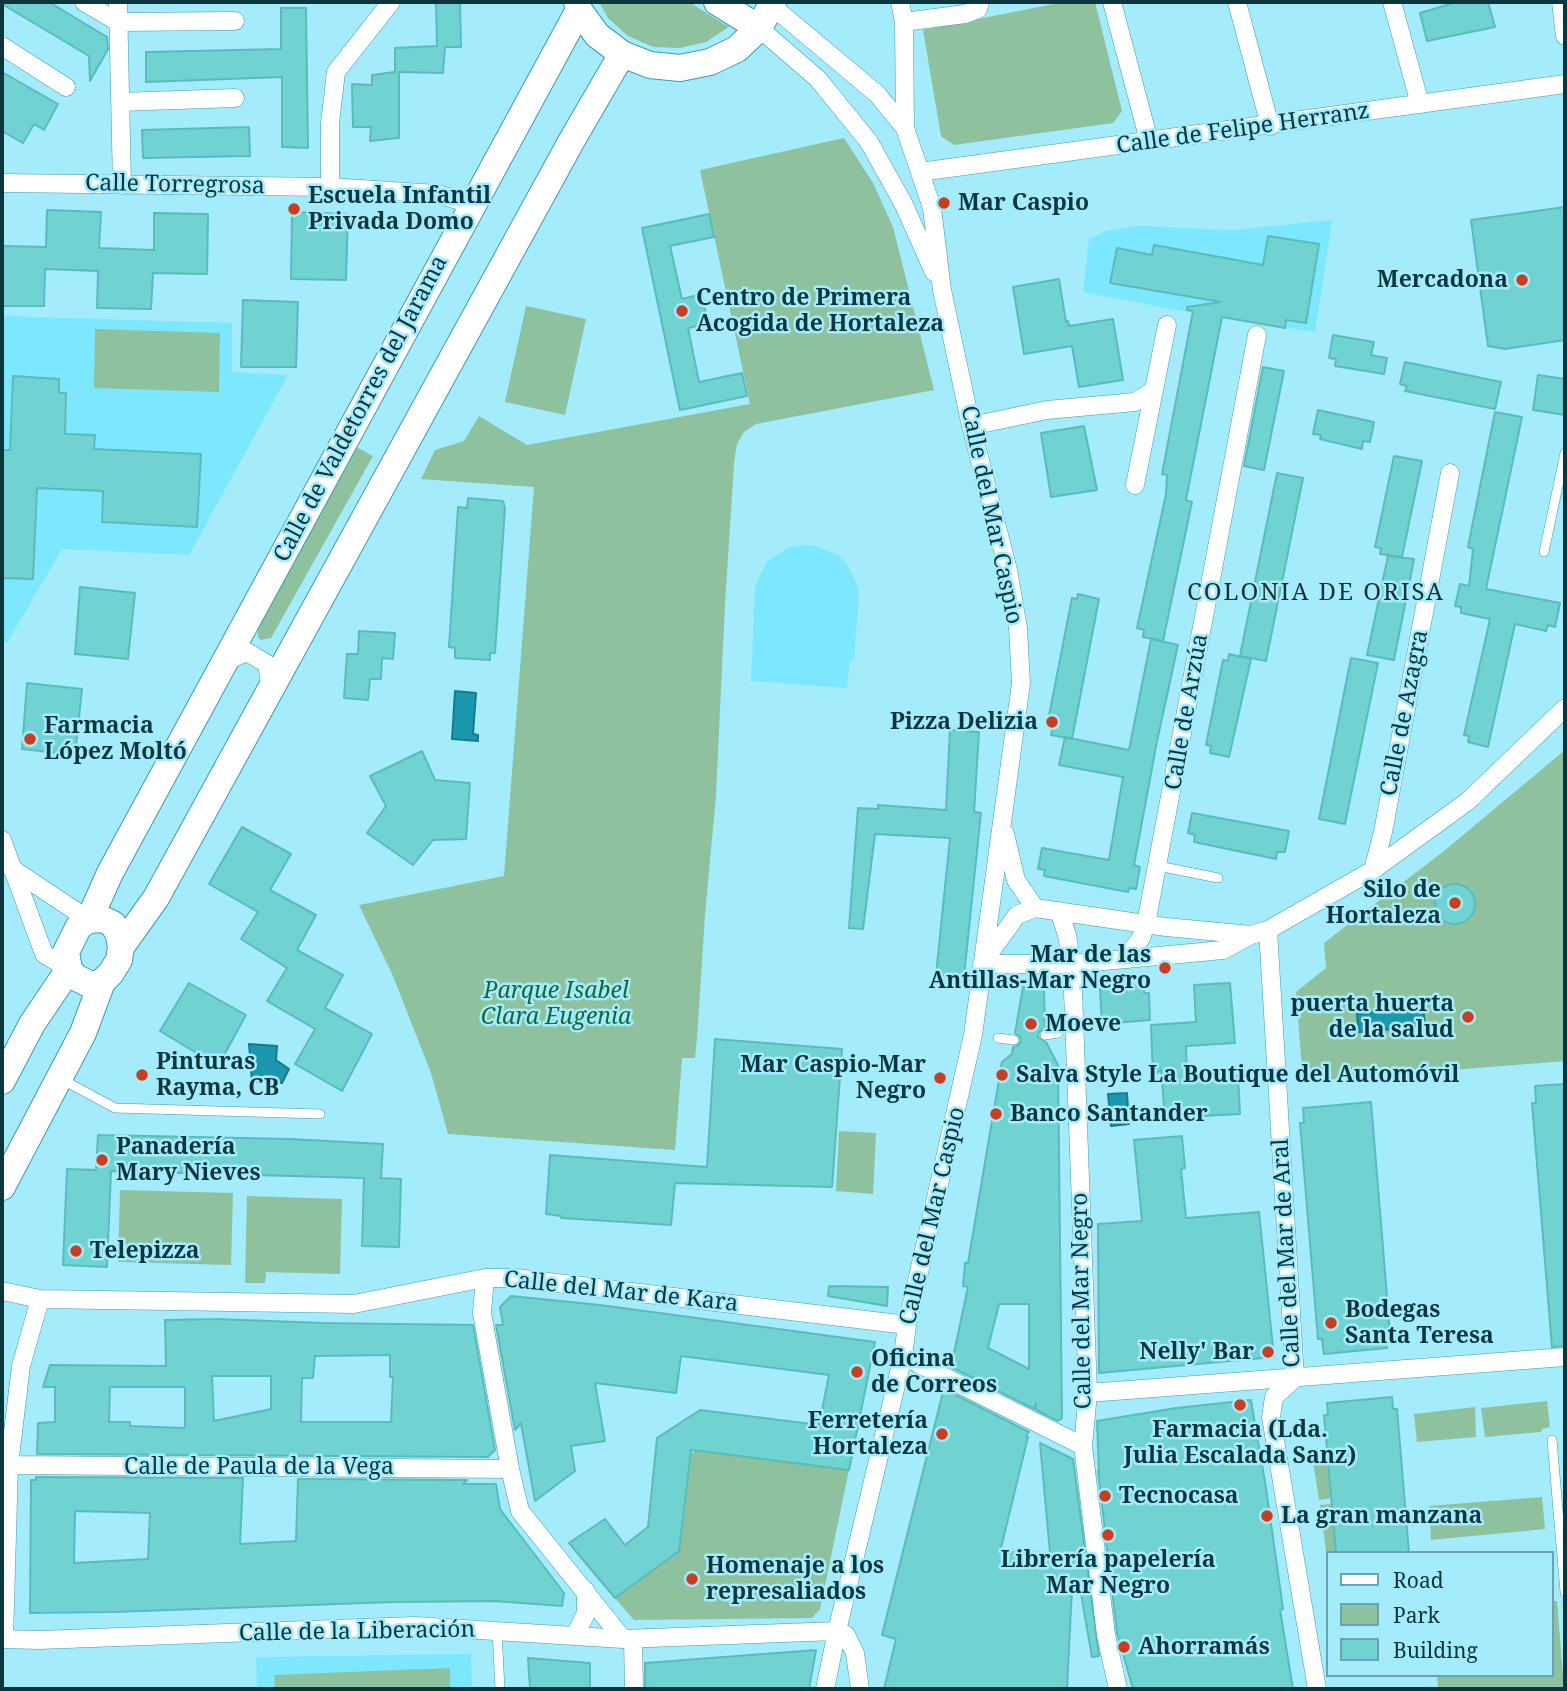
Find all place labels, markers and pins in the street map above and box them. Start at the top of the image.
place label: Escuela Infantil Privada Domo [308,182,491,236]
place label: Mar Caspio [958,189,1089,217]
marker: Mar Caspio [936,195,952,211]
marker: Escuela Infantil Privada Domo [286,201,302,217]
place label: Mercadona [1377,266,1508,294]
marker: Mercadona [1514,272,1530,288]
place label: Centro de Primera Acogida de Hortaleza [696,284,944,338]
marker: Centro de Primera Acogida de Hortaleza [674,303,690,319]
place label: Pizza Delizia [890,708,1038,736]
place label: Farmacia López Moltó [44,712,187,766]
marker: Pizza Delizia [1044,714,1060,730]
marker: Farmacia López Moltó [22,731,38,747]
place label: Silo de Hortaleza [1326,876,1441,930]
marker: Silo de Hortaleza [1447,895,1463,911]
place label: Mar de las Antillas-Mar Negro [929,941,1151,995]
marker: Mar de las Antillas-Mar Negro [1157,960,1173,976]
place label: puerta huerta de la salud [1291,990,1454,1044]
marker: puerta huerta de la salud [1460,1009,1476,1025]
place label: Moeve [1045,1010,1121,1038]
marker: Moeve [1023,1016,1039,1032]
place label: Pinturas Rayma, CB [156,1048,279,1102]
place label: Mar Caspio-Mar Negro [740,1051,926,1105]
place label: Salva Style La Boutique del Automóvil [1016,1061,1459,1089]
marker: Pinturas Rayma, CB [134,1067,150,1083]
marker: Salva Style La Boutique del Automóvil [994,1067,1010,1083]
marker: Mar Caspio-Mar Negro [932,1070,948,1086]
place label: Banco Santander [1010,1100,1208,1128]
marker: Banco Santander [988,1106,1004,1122]
place label: Panadería Mary Nieves [116,1133,261,1187]
marker: Panadería Mary Nieves [94,1152,110,1168]
place label: Telepizza [90,1237,200,1265]
marker: Telepizza [68,1243,84,1259]
place label: Bodegas Santa Teresa [1345,1296,1494,1350]
marker: Bodegas Santa Teresa [1323,1315,1339,1331]
place label: Nelly' Bar [1139,1338,1254,1366]
marker: Nelly' Bar [1260,1344,1276,1360]
place label: Oficina de Correos [871,1345,997,1399]
marker: Oficina de Correos [849,1364,865,1380]
marker: Farmacia (Lda. Julia Escalada Sanz) [1232,1397,1248,1413]
place label: Ferretería Hortaleza [808,1407,928,1461]
place label: Farmacia (Lda. Julia Escalada Sanz) [1124,1416,1356,1470]
marker: Ferretería Hortaleza [934,1426,950,1442]
place label: Tecnocasa [1119,1482,1239,1510]
marker: Tecnocasa [1097,1488,1113,1504]
place label: La gran manzana [1281,1502,1482,1530]
marker: La gran manzana [1259,1508,1275,1524]
marker: Librería papelería Mar Negro [1100,1527,1116,1543]
place label: Librería papelería Mar Negro [1001,1546,1215,1600]
place label: Homenaje a los represaliados [706,1552,884,1606]
marker: Homenaje a los represaliados [684,1571,700,1587]
place label: Ahorramás [1138,1633,1270,1661]
marker: Ahorramás [1116,1639,1132,1655]

